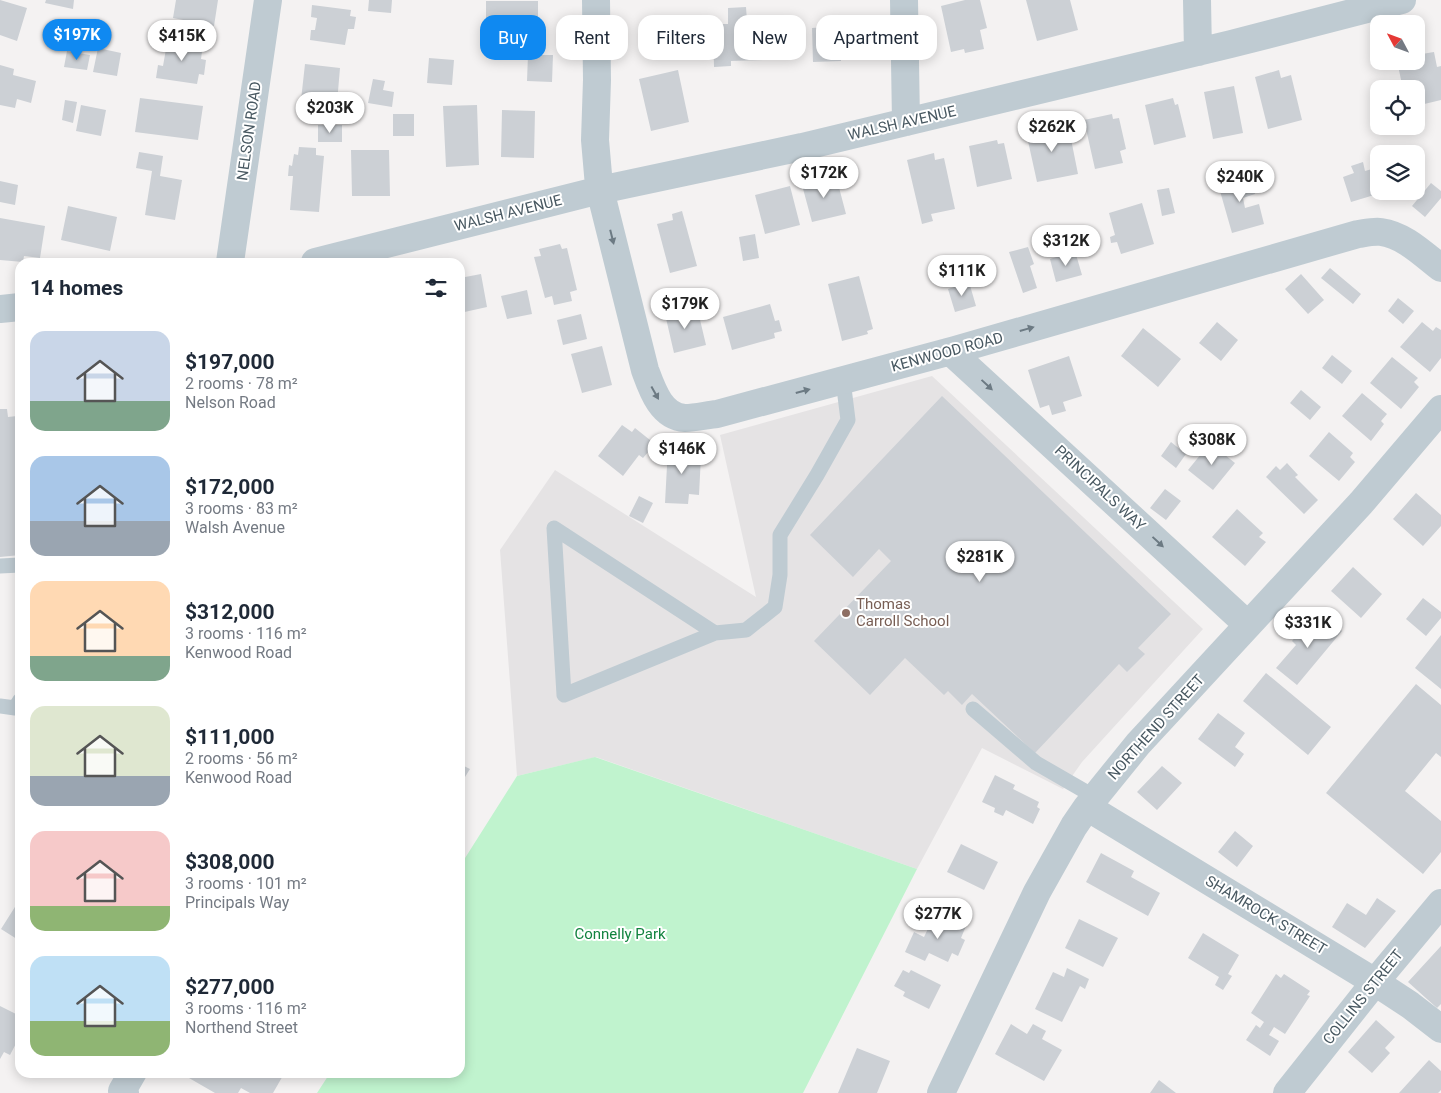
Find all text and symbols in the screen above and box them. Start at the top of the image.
chip: Buy [480,15,546,60]
chip: Rent [556,15,628,60]
chip: Filters [638,15,724,60]
chip: New [734,15,806,60]
chip: Apartment [816,15,937,60]
north arrow [1370,15,1425,70]
map controls [1370,15,1425,200]
pin: $197K [42,18,112,61]
pin: $415K [147,20,217,62]
text: $197K [54,25,100,44]
text: $415K [159,26,205,45]
street label: NELSON ROAD [233,80,265,182]
button: locate [1370,80,1425,135]
pin: $203K [295,92,365,134]
text: $203K [307,98,353,117]
street label: WALSH AVENUE [846,102,958,144]
pin: $262K [1017,110,1087,153]
text: $262K [1029,117,1075,136]
button: layers [1370,145,1425,200]
pin: $172K [789,156,859,199]
pin: $240K [1205,160,1275,203]
text: $172K [801,163,847,182]
text: $240K [1217,167,1263,186]
street label: WALSH AVENUE [452,191,564,235]
pin: $312K [1031,224,1101,267]
one-way arrow [608,230,616,245]
text: $312K [1043,231,1089,250]
pin: $111K [927,254,997,297]
text: $111K [939,261,985,280]
icon: filters [422,274,450,302]
text: 14 homes [30,276,123,300]
pin: $179K [650,288,720,330]
text: $179K [662,294,708,313]
one-way arrow [1020,325,1035,333]
street label: KENWOOD ROAD [889,328,1005,376]
text: $197,000 [185,350,275,374]
icon: home [70,351,130,411]
text: 2 rooms · 78 m² [185,374,298,393]
one-way arrow [980,379,993,390]
one-way arrow [651,386,659,401]
one-way arrow [796,387,811,395]
text: Nelson Road [185,393,276,412]
pin: $308K [1177,424,1247,466]
text: $308K [1189,430,1235,449]
pin: $146K [647,432,717,475]
text: $146K [659,439,705,458]
street label: PRINCIPALS WAY [1051,441,1149,535]
text: $172,000 [185,475,275,499]
icon: home [70,476,130,536]
text: 3 rooms · 83 m² [185,499,298,518]
text: Walsh Avenue [185,518,285,537]
one-way arrow [1152,536,1164,548]
pin: $281K [945,540,1015,583]
text: $281K [957,547,1003,566]
place label: Thomas Carroll School [856,595,949,630]
text: $312,000 [185,600,275,624]
icon: home [70,601,130,661]
pin: $331K [1273,606,1343,649]
marker: Thomas Carroll School [840,607,852,619]
text: $331K [1285,613,1331,632]
text: 3 rooms · 116 m² [185,624,307,643]
text: Kenwood Road [185,643,292,662]
street label: NORTHEND STREET [1104,671,1208,783]
text: $111,000 [185,725,275,749]
icon: home [70,726,130,786]
text: 2 rooms · 56 m² [185,749,298,768]
text: Kenwood Road [185,768,292,787]
text: $308,000 [185,850,275,874]
icon: home [70,851,130,911]
street label: SHAMROCK STREET [1202,872,1330,958]
text: 3 rooms · 101 m² [185,874,307,893]
text: Principals Way [185,893,289,912]
pin: $277K [903,898,973,940]
text: $277K [915,904,961,923]
park label: Connelly Park [574,925,666,943]
street label: COLLINS STREET [1319,946,1407,1048]
text: $277,000 [185,975,275,999]
icon: home [70,976,130,1036]
text: 3 rooms · 116 m² [185,999,307,1018]
text: Northend Street [185,1018,298,1037]

